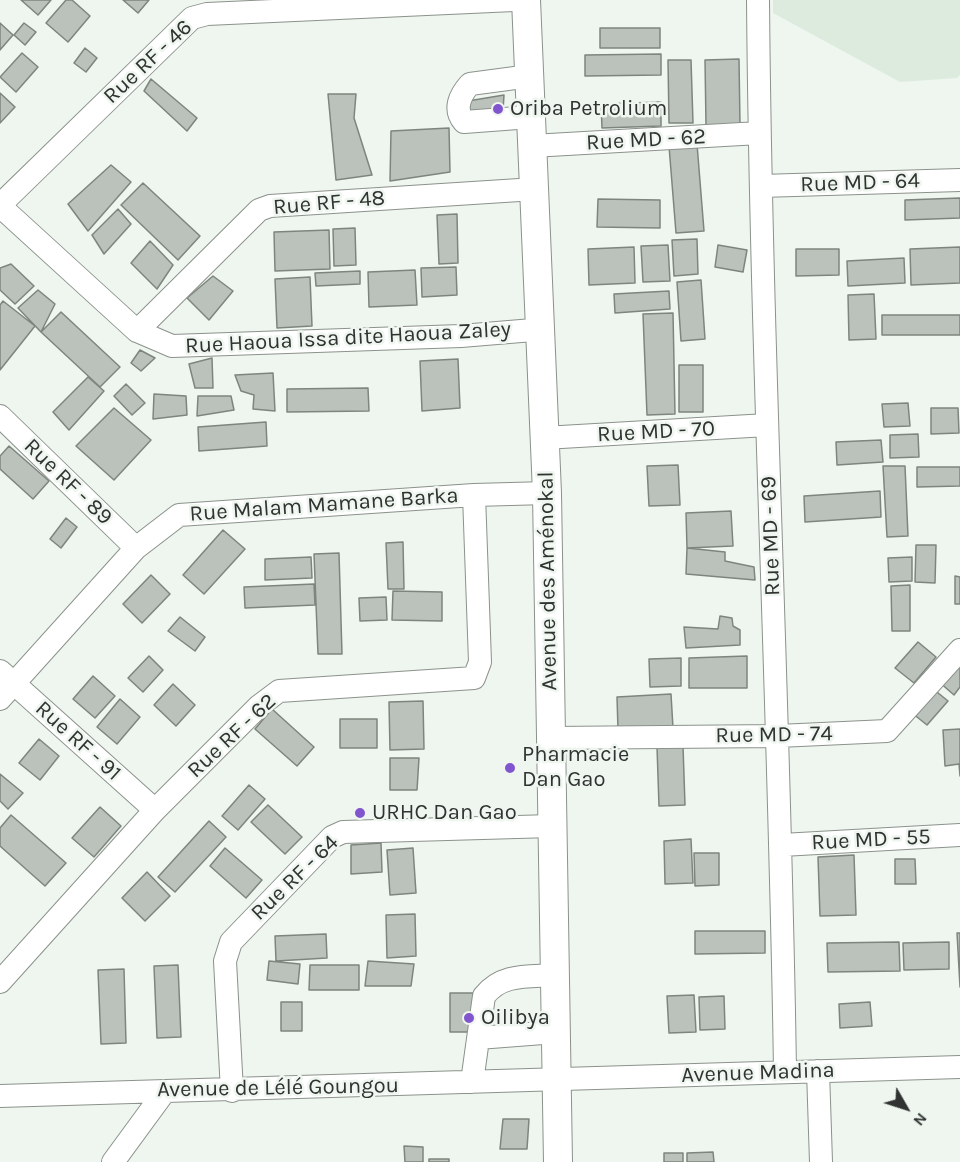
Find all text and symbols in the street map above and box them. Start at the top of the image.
street label: Rue RF - 46 [98,14,198,110]
place label: Oriba Petrolium [510,96,667,122]
marker: Oriba Petrolium [491,102,505,116]
street label: Rue MD - 62 [585,124,707,156]
street label: Rue MD - 64 [800,168,920,198]
street label: Rue RF - 48 [272,185,386,221]
street label: Rue Haoua Issa dite Haoua Zaley [184,316,512,360]
street label: Rue MD - 70 [596,416,716,448]
street label: Rue RF - 89 [18,433,118,531]
street label: Avenue des Aménokal [533,471,563,691]
street label: Rue MD - 69 [756,476,786,596]
street label: Rue Malam Mamane Barka [189,482,459,528]
street label: Rue RF - 62 [182,688,282,784]
street label: Rue RF - 91 [30,696,126,786]
street label: Rue MD - 74 [715,721,833,749]
place label: Pharmacie Dan Gao [522,742,629,794]
marker: Pharmacie Dan Gao [503,761,517,775]
place label: URHC Dan Gao [372,800,517,826]
marker: URHC Dan Gao [353,806,367,820]
street label: Rue MD - 55 [811,824,931,856]
street label: Rue RF - 64 [246,830,344,926]
place label: Oilibya [481,1005,550,1031]
marker: Oilibya [462,1011,476,1025]
street label: Avenue Madina [681,1057,835,1089]
street label: Avenue de Lélé Goungou [157,1073,399,1103]
north arrow [876,1078,936,1138]
text: N [909,1109,931,1130]

